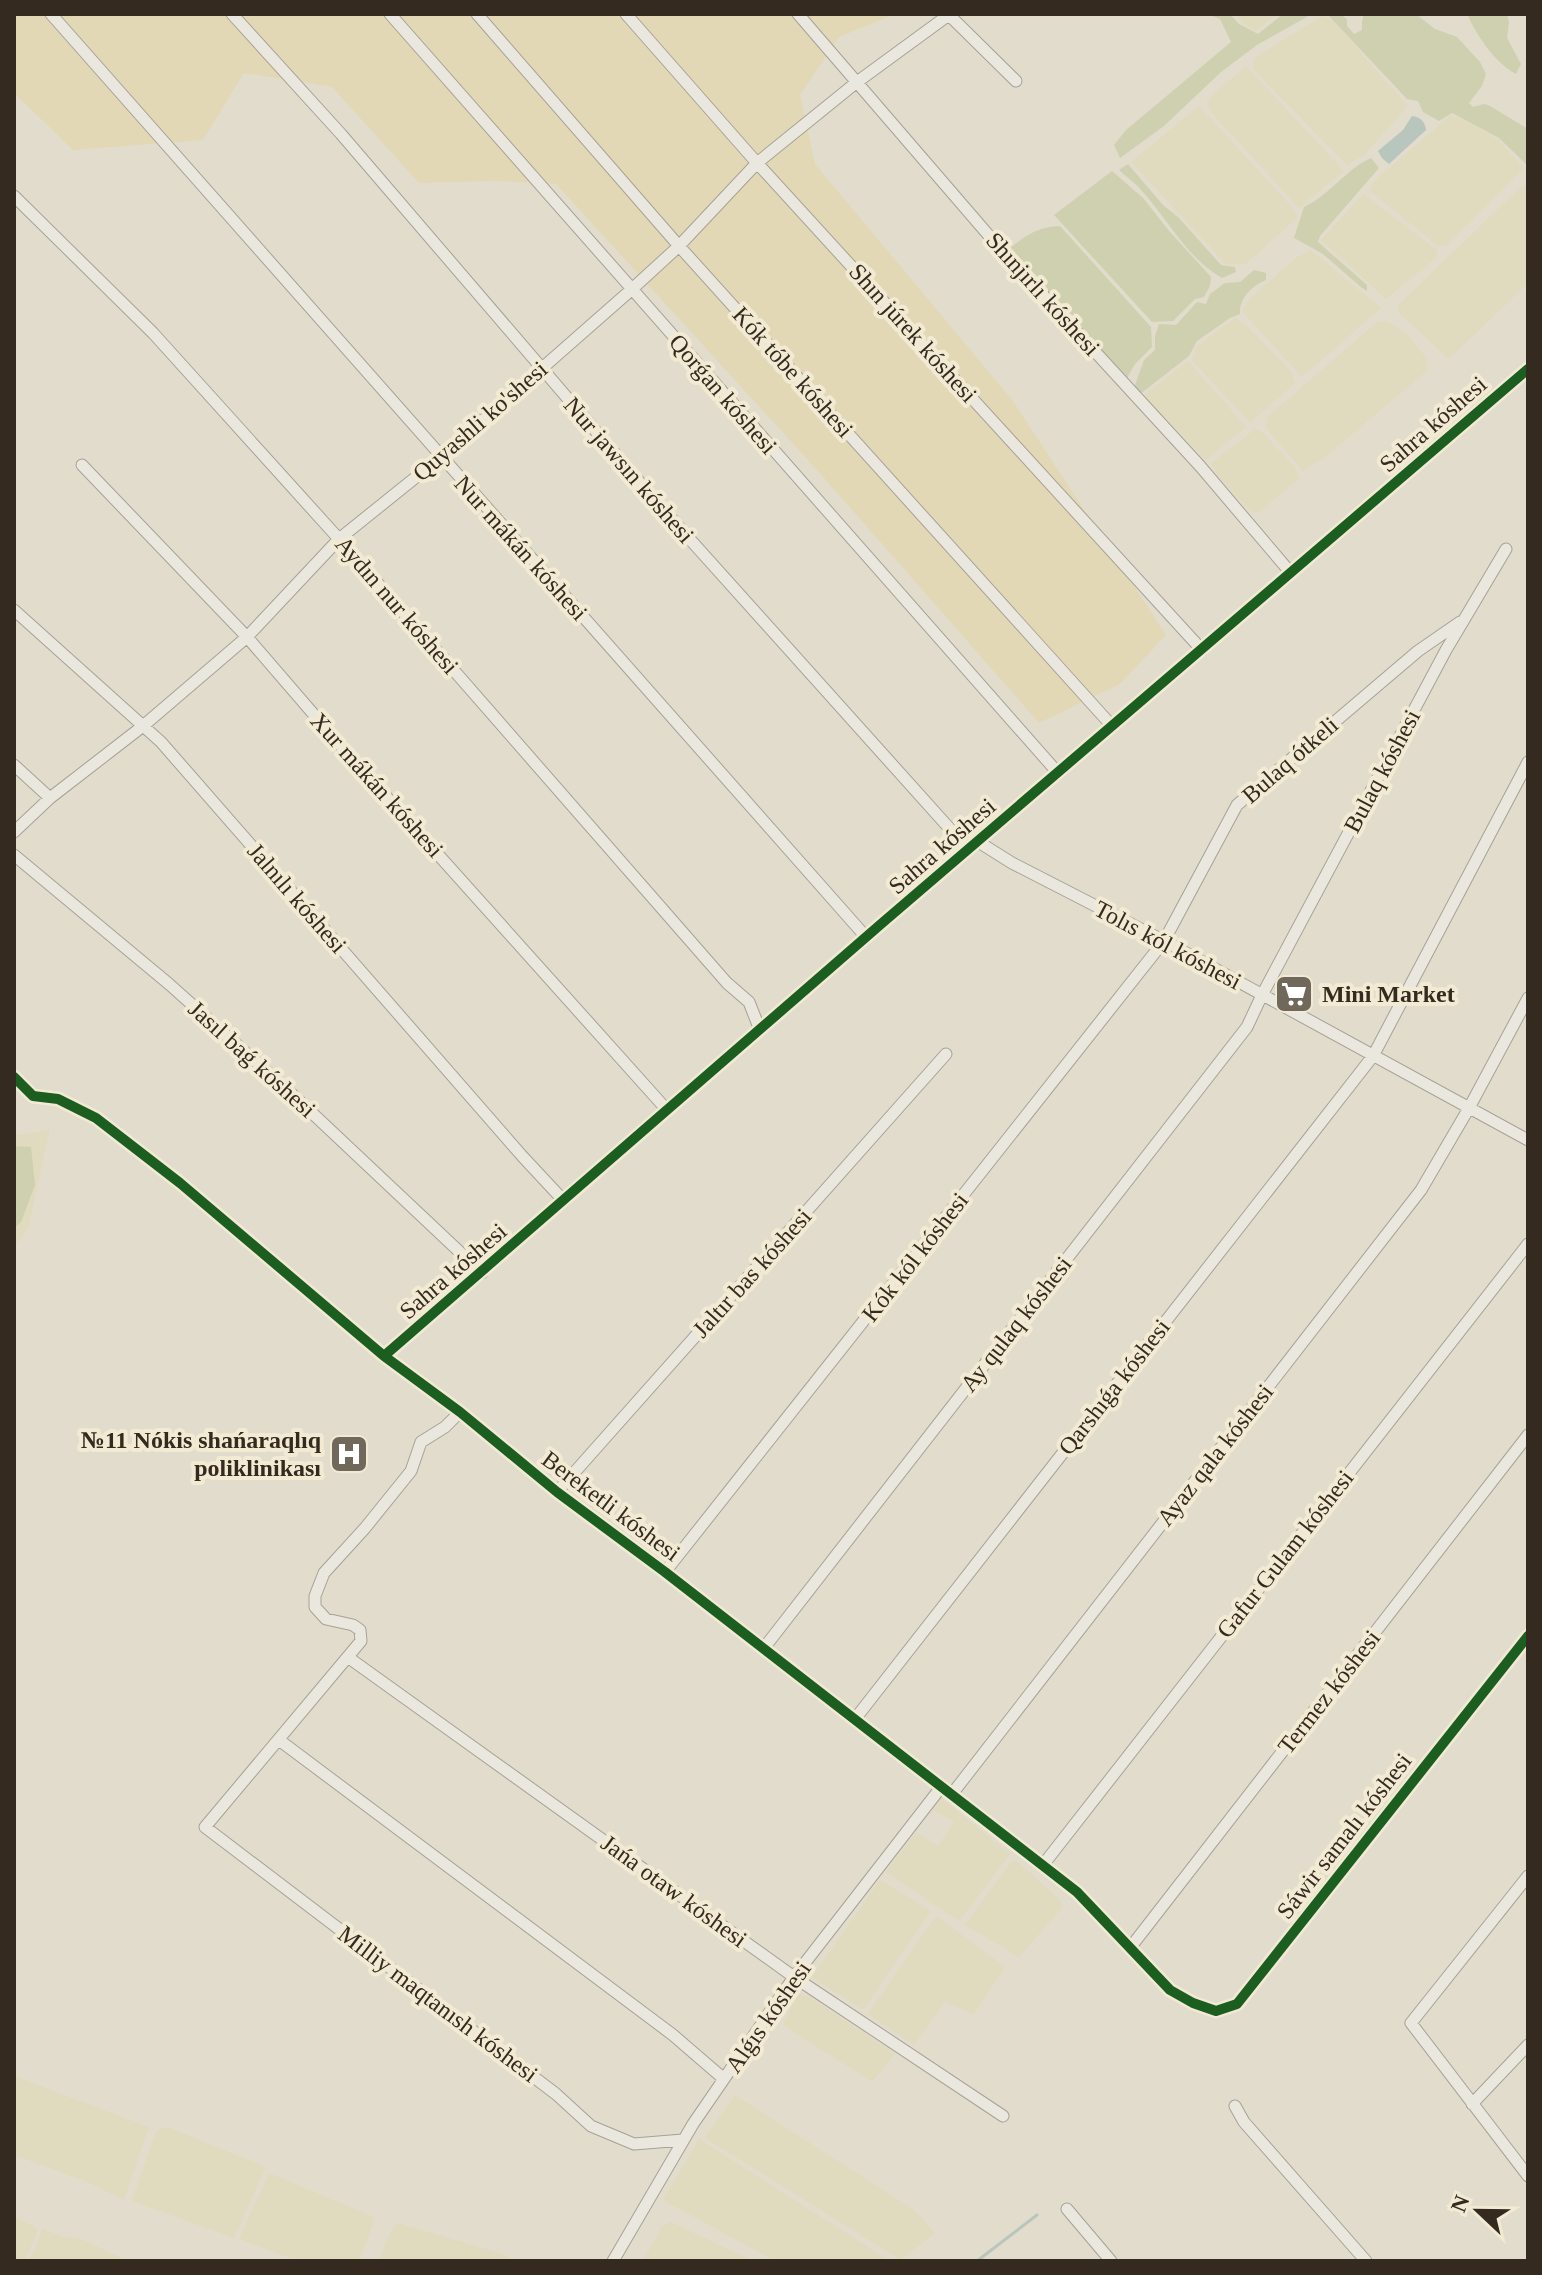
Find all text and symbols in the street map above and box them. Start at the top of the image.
street label: Shınjırlı kóshesi [981,227,1105,361]
street label: Shın júrek kóshesi [844,258,982,408]
street label: Kók tóbe kóshesi [728,301,859,443]
street label: Qorǵan kóshesi [664,329,782,459]
street label: Quyashli ko'shesi [408,356,553,486]
street label: Sahra kóshesi [1374,370,1492,477]
street label: Nur jawsın kóshesi [559,392,699,548]
street label: Nur mákán kóshesi [449,470,593,626]
street label: Aydın nur kóshesi [330,531,464,679]
street label: Bulaq kóshesi [1339,705,1425,837]
street label: Xur mákán kóshesi [305,707,449,863]
street label: Bulaq ótkeli [1237,711,1343,809]
street label: Sahra kóshesi [883,792,1001,899]
street label: Jalnılı kóshesi [242,838,352,958]
street label: Tolıs kól kóshesi [1090,895,1246,995]
supermarket icon: Mini Market [1273,973,1315,1015]
place label: Mini Market [1322,981,1455,1007]
street label: Jasıl baǵ kóshesi [183,995,321,1123]
street label: Kók kól kóshesi [857,1187,973,1326]
street label: Jaltır bas kóshesi [687,1203,817,1343]
street label: Sahra kóshesi [394,1217,512,1324]
street label: Ay qulaq kóshesi [955,1251,1077,1397]
street label: Qarshıǵa kóshesi [1053,1314,1175,1460]
street label: Ayaz qala kóshesi [1152,1379,1279,1531]
place label: №11 Nókis shańaraqlıq poliklinikası [81,1427,322,1481]
hospital icon: №11 Nókis shańaraqlıq poliklinikası [328,1433,370,1475]
street label: Bereketli kóshesi [537,1446,685,1567]
street label: Gafur Gulam kóshesi [1212,1465,1359,1643]
street label: Termez kóshesi [1273,1625,1385,1759]
street label: Sáwir samalı kóshesi [1271,1748,1417,1924]
street label: Jańa otaw kóshesi [596,1830,752,1953]
street label: Milliy maqtanısh kóshesi [333,1921,543,2088]
street label: Alǵıs kóshesi [720,1956,816,2078]
north arrow [1438,2171,1518,2251]
text: N [1445,2192,1475,2216]

